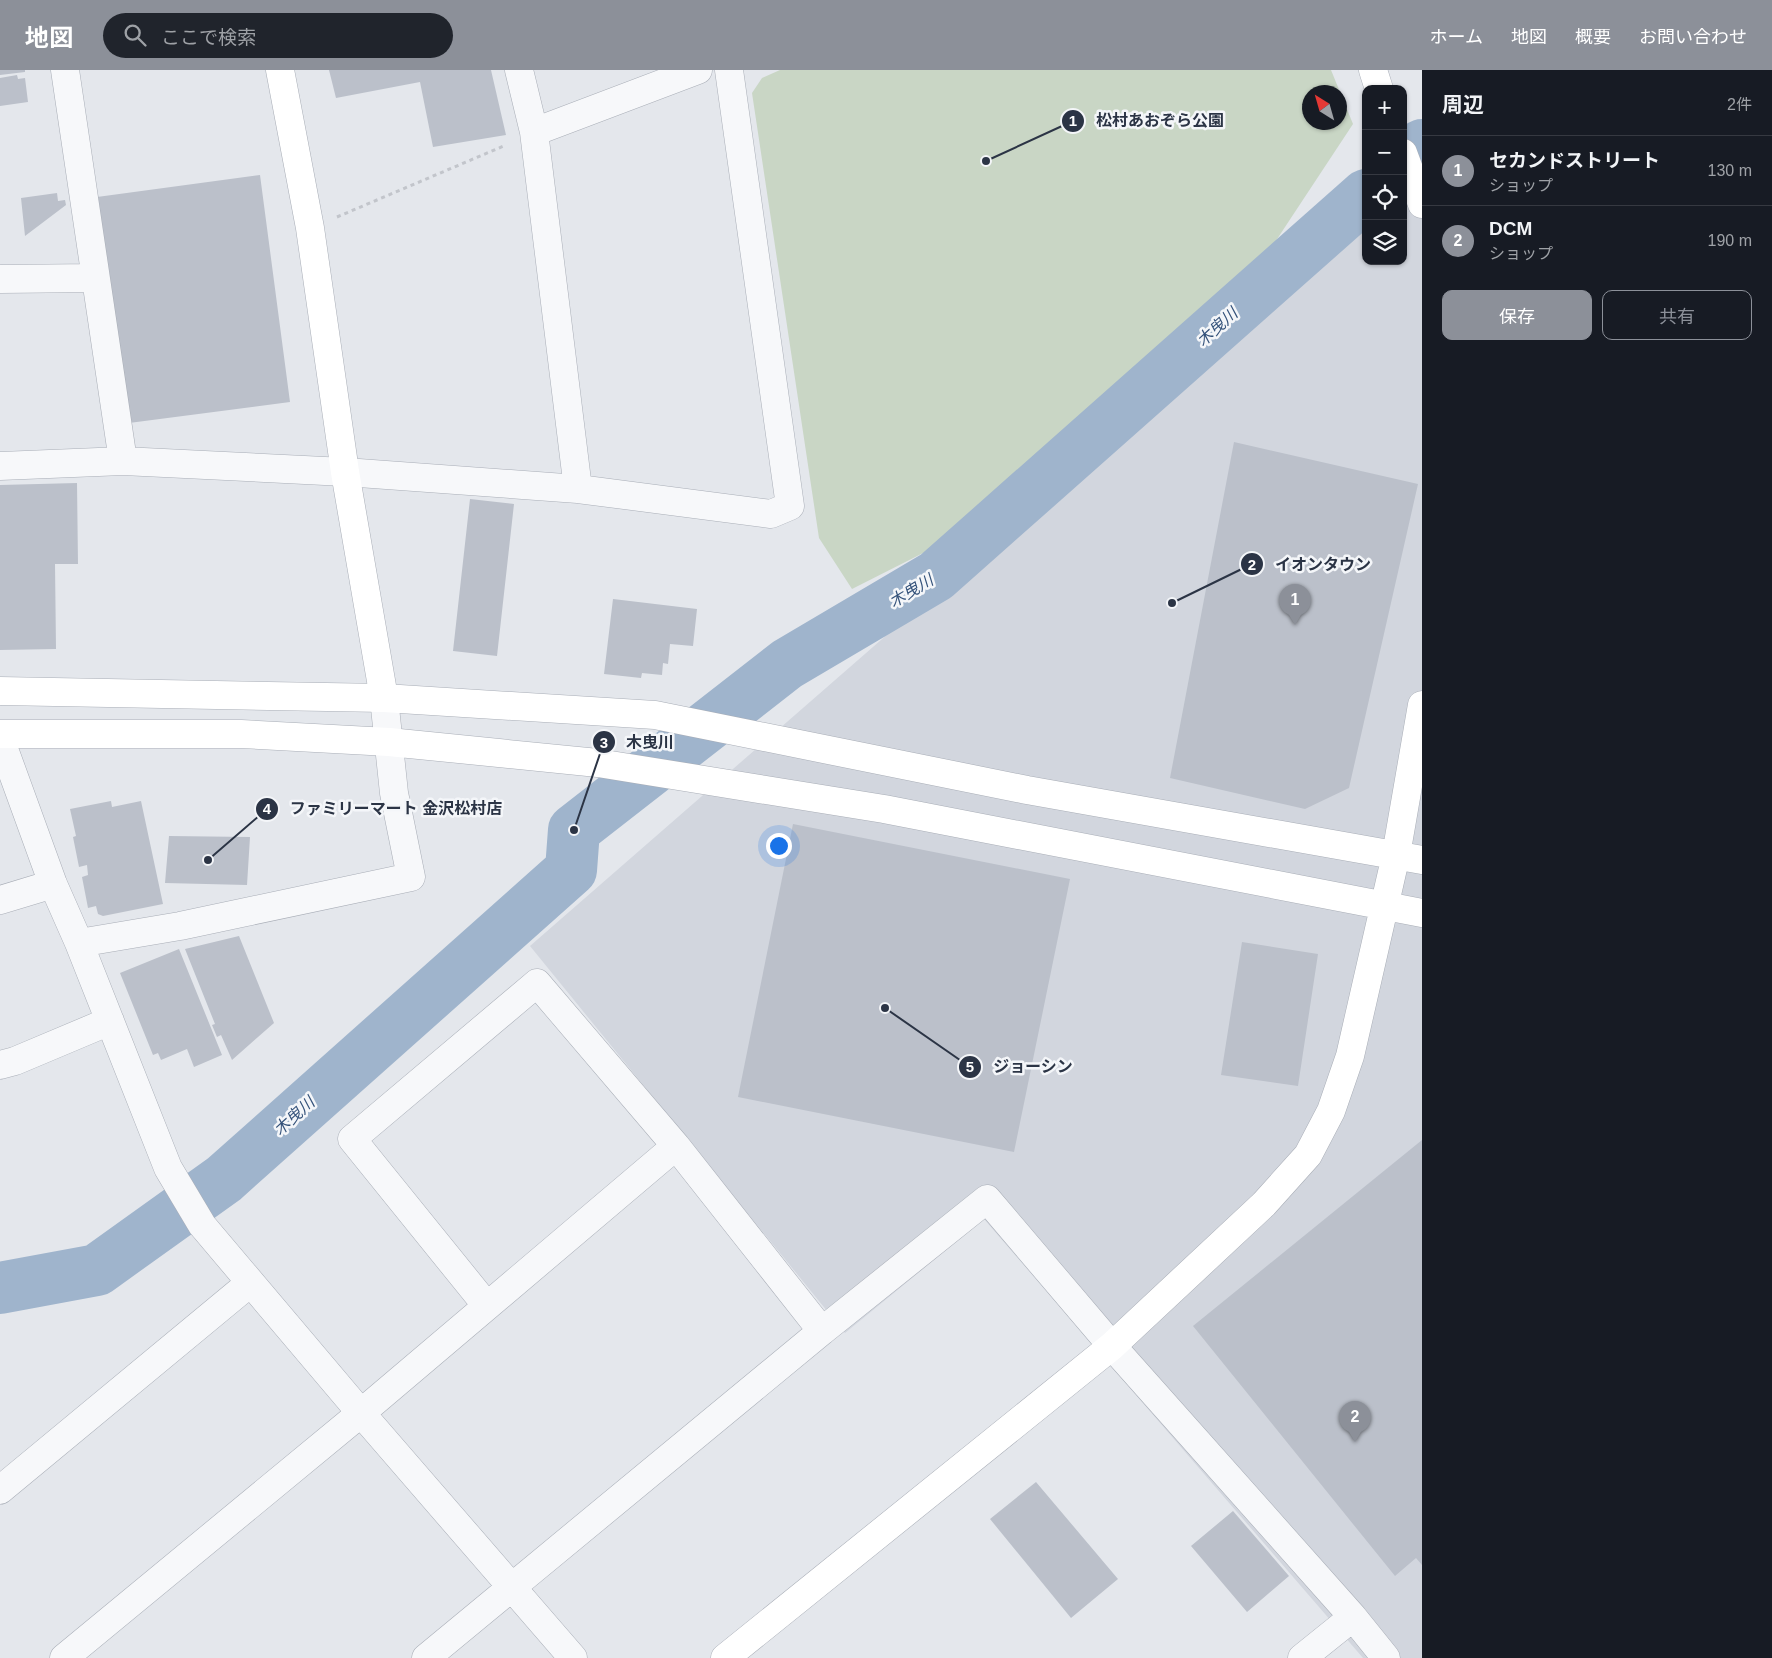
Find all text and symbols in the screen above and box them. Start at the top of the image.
search box [103,13,453,58]
icon: search [121,21,149,49]
text: 地図 [25,24,73,51]
text: ここで検索 [161,27,256,48]
text: ホーム [1430,27,1483,47]
text: 地図 [1511,27,1547,47]
text: 概要 [1575,27,1611,47]
text: お問い合わせ [1639,27,1747,47]
north arrow [1302,85,1347,130]
map controls [1362,85,1407,265]
button: + [1362,85,1407,130]
text: 周辺 [1442,93,1484,116]
text: 2件 [1727,96,1752,113]
callout: 松村あおぞら公園 [1061,105,1234,136]
text: 松村あおぞら公園 [1096,111,1224,129]
text: 1 [1069,112,1077,129]
button: − [1362,130,1407,175]
text: セカンドストリート [1489,150,1660,171]
text: 1 [1454,162,1462,179]
text: 130 m [1708,162,1752,179]
button: locate [1362,175,1407,220]
text: ショップ [1489,177,1553,194]
text: DCM [1489,218,1532,239]
button: layers [1362,220,1407,265]
text: 2 [1454,232,1462,249]
text: 190 m [1708,232,1752,249]
text: ショップ [1489,245,1553,262]
button: 保存 [1442,290,1592,340]
button: 共有 [1602,290,1752,340]
water label: 木曳川 [1193,303,1242,349]
callout: イオンタウン [1240,549,1381,580]
text: 2 [1248,556,1256,573]
text: イオンタウン [1275,556,1371,573]
water label: 木曳川 [886,570,938,611]
pin: 1 [1279,584,1311,625]
callout: 木曳川 [591,727,684,758]
text: 3 [600,734,608,751]
text: 木曳川 [626,734,674,751]
callout: ファミリーマート 金沢松村店 [255,793,512,824]
text: ファミリーマート 金沢松村店 [290,799,502,817]
text: 4 [263,800,272,817]
your location [766,833,792,859]
callout: ジョーシン [958,1051,1083,1082]
text: 5 [966,1058,974,1075]
text: ジョーシン [993,1058,1073,1075]
water label: 木曳川 [270,1092,319,1138]
pin: 2 [1339,1401,1371,1442]

